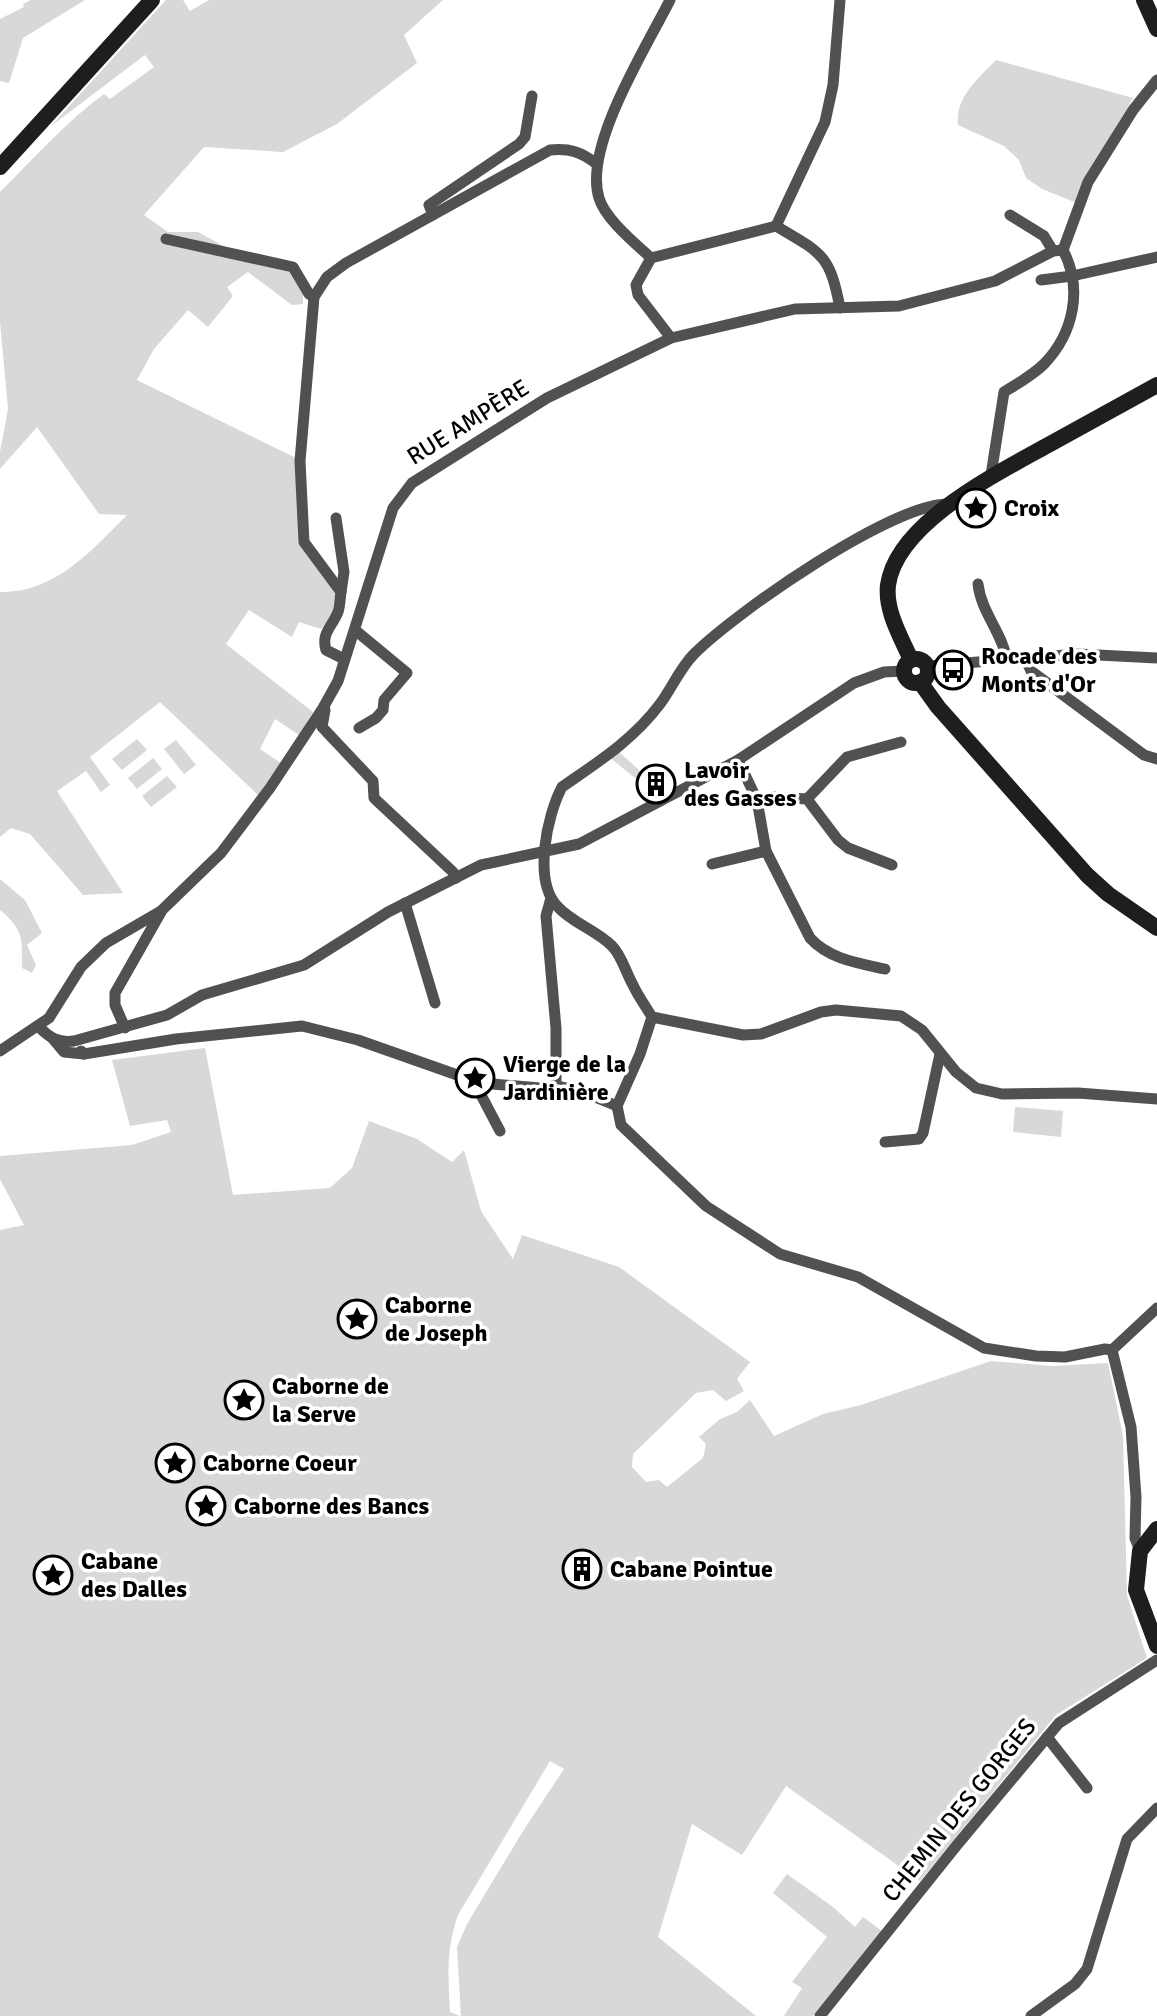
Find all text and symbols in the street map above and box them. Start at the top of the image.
street label: RUE AMPÈRE [401,373,535,471]
place icon: Croix [955,487,997,529]
place label: Croix [1004,493,1060,523]
place label: Rocade des Monts d'Or [981,641,1097,699]
bus stop icon: Rocade des Monts d'Or [932,649,974,691]
place label: Lavoir des Gasses [684,755,797,813]
building icon: Lavoir des Gasses [635,763,677,805]
place label: Vierge de la Jardinière [503,1049,626,1107]
place icon: Vierge de la Jardinière [454,1057,496,1099]
place label: Caborne de Joseph [385,1290,487,1348]
place icon: Caborne de Joseph [336,1298,378,1340]
place label: Caborne de la Serve [272,1371,389,1429]
place icon: Caborne de la Serve [223,1379,265,1421]
place icon: Caborne Coeur [154,1442,196,1484]
place label: Caborne Coeur [203,1448,357,1478]
place icon: Caborne des Bancs [185,1485,227,1527]
place label: Caborne des Bancs [234,1491,429,1521]
place label: Cabane des Dalles [81,1546,187,1604]
building icon: Cabane Pointue [561,1548,603,1590]
place icon: Cabane des Dalles [32,1554,74,1596]
place label: Cabane Pointue [610,1554,773,1584]
street label: CHEMIN DES GORGES [876,1712,1042,1908]

